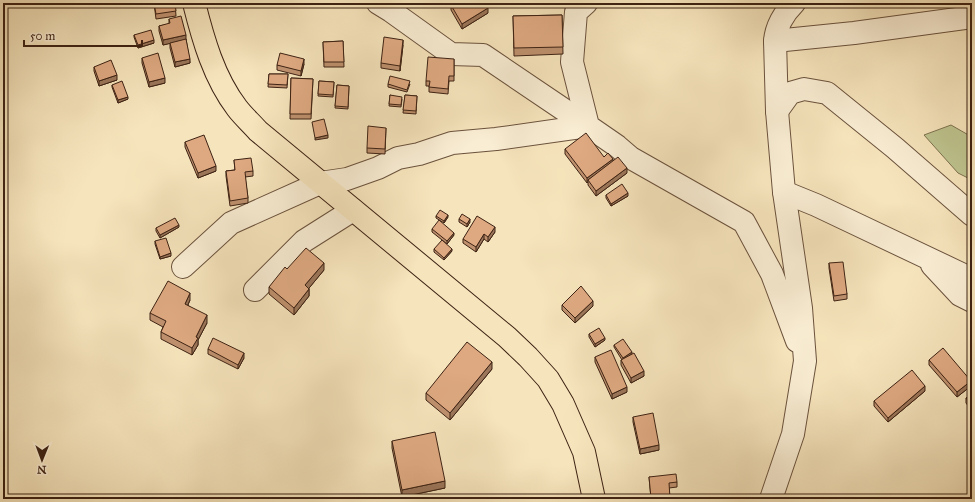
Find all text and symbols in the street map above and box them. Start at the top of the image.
scale bar [24,22,142,48]
text: 50 m [30,29,55,43]
north arrow [22,440,62,480]
text: N [36,463,47,476]

